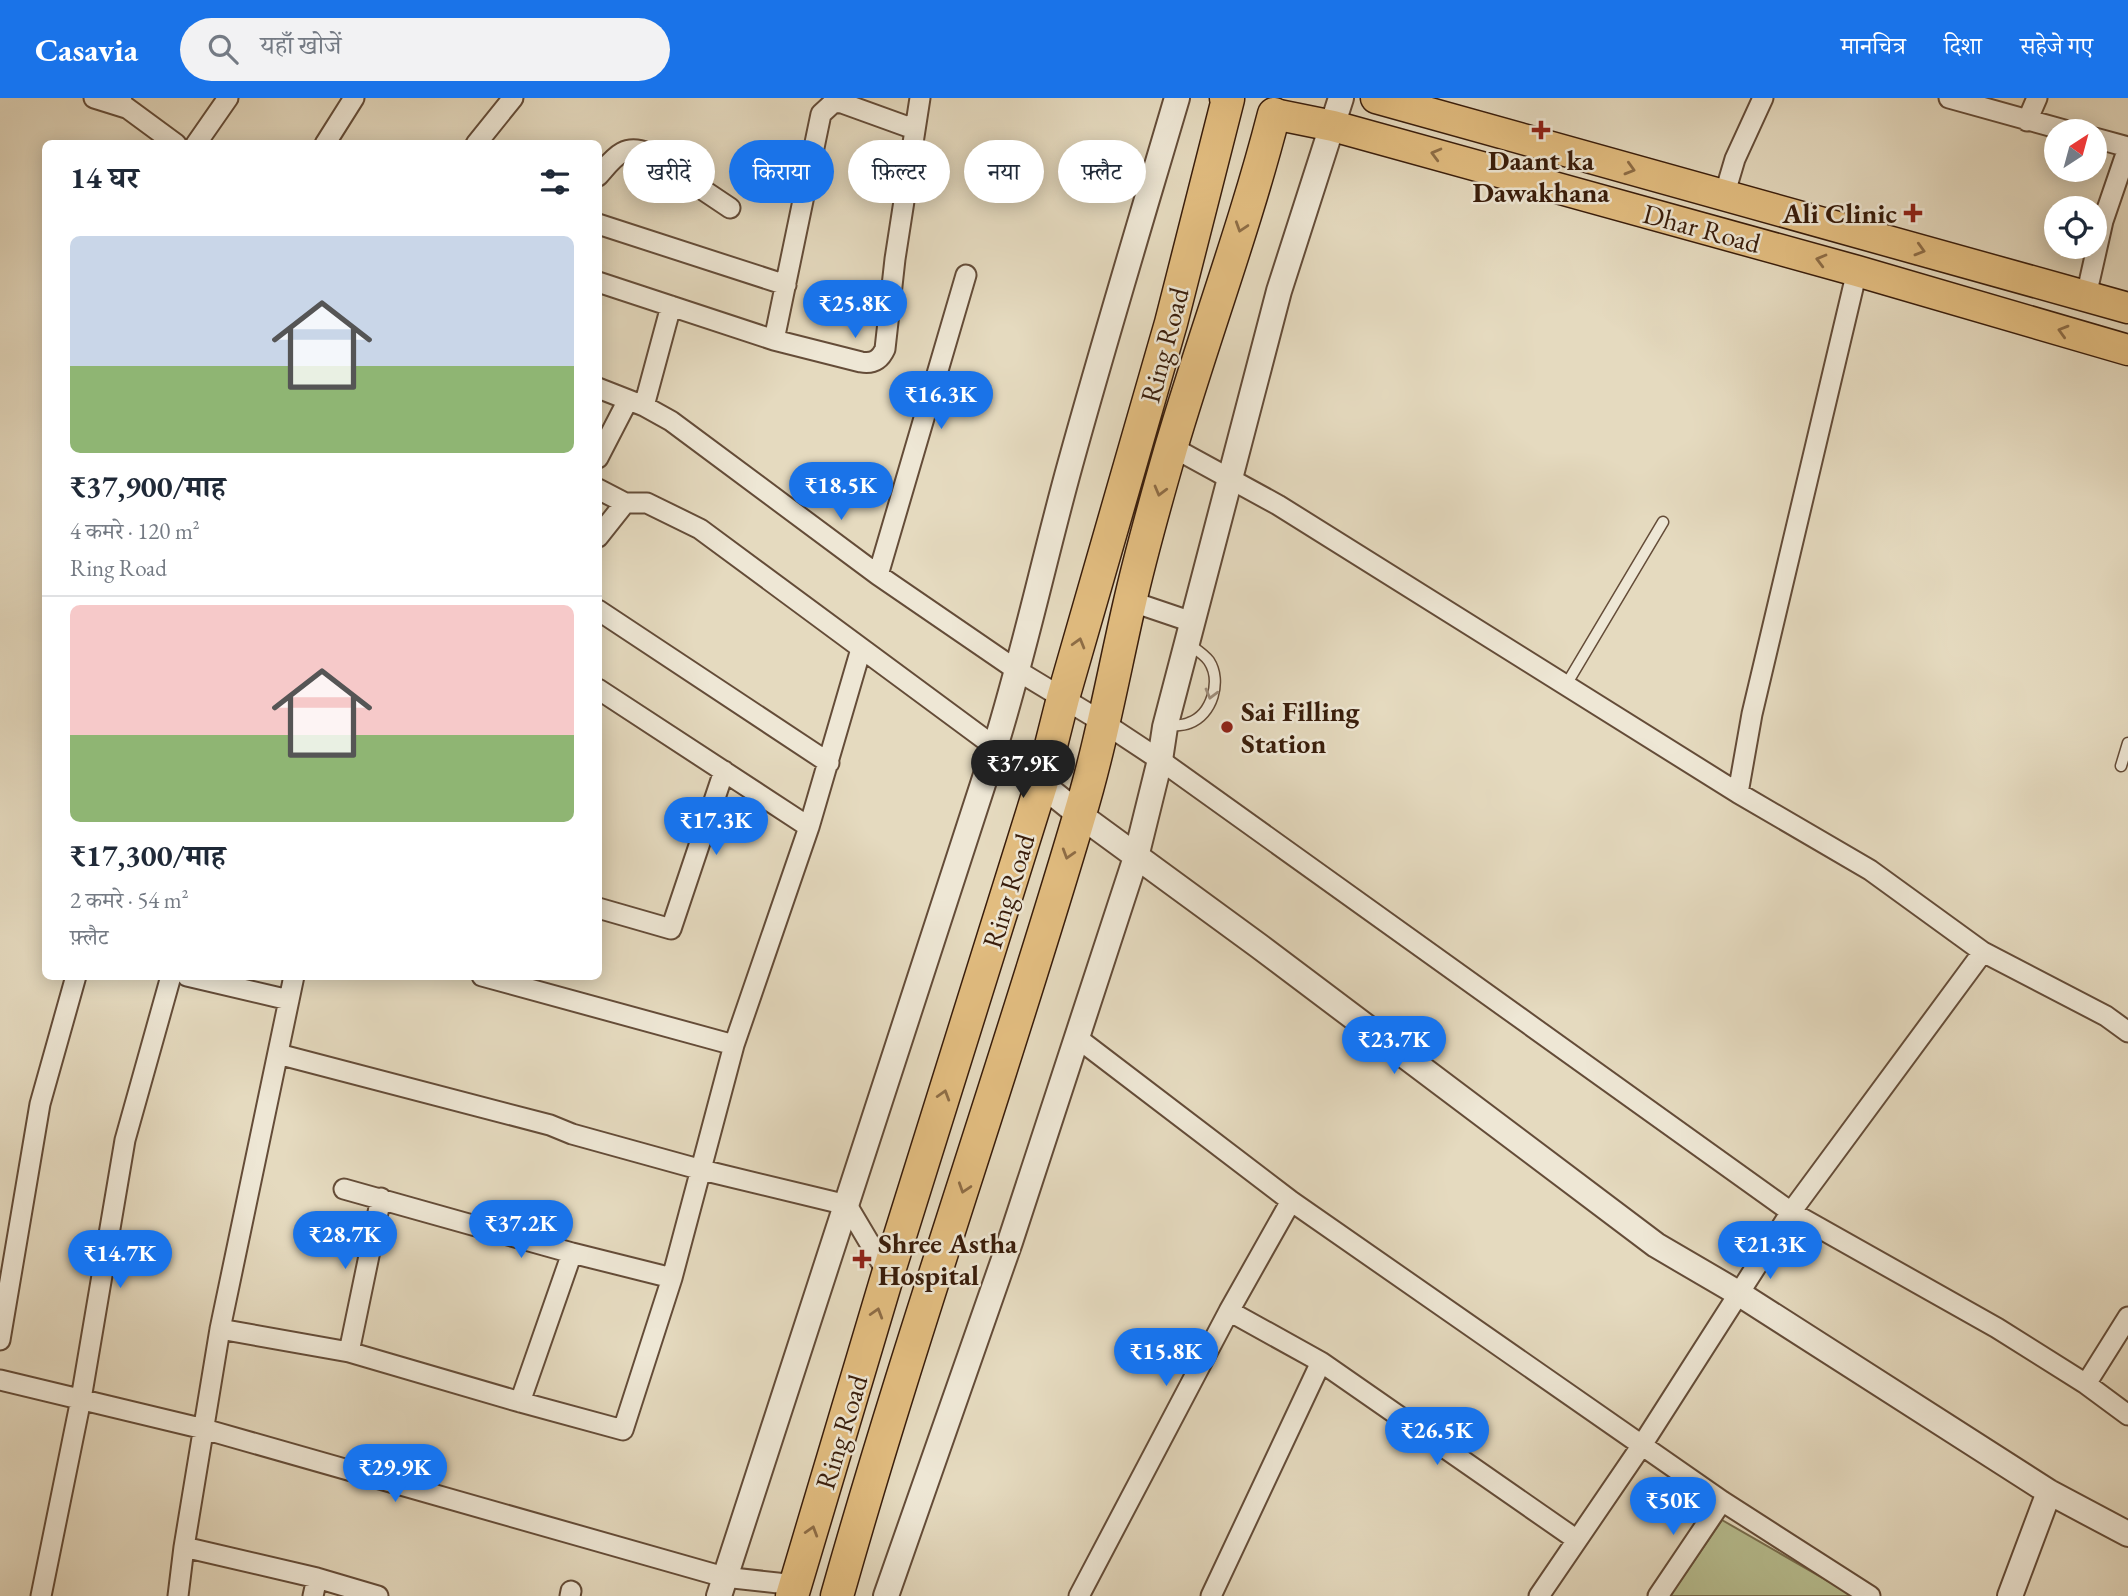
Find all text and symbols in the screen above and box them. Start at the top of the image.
search box [180,18,670,81]
text: Casavia [35,28,138,71]
text: यहाँ खोजें [260,28,341,62]
icon: search [204,30,242,68]
text: मानचित्र [1841,30,1906,61]
text: दिशा [1944,30,1982,61]
text: सहेजे गए [2020,30,2093,61]
north arrow [2044,119,2107,182]
map controls [2044,119,2107,259]
marker: Daant ka Dawakhana [1531,120,1551,140]
chip: खरीदें [623,140,715,203]
chip: किराया [729,140,834,203]
chip: फ़िल्टर [848,140,950,203]
chip: नया [964,140,1044,203]
chip: फ़्लैट [1058,140,1146,203]
place label: Daant ka Dawakhana [1472,142,1610,210]
one-way arrow [1430,148,1442,163]
text: 14 घर [70,158,139,197]
one-way arrow [1624,161,1636,176]
icon: filters [536,163,574,201]
street label: Dhar Road [1639,195,1766,261]
place label: Ali Clinic [1781,195,1897,231]
button: locate [2044,196,2107,259]
marker: Ali Clinic [1903,203,1923,223]
one-way arrow [1235,220,1249,232]
one-way arrow [1914,242,1926,256]
one-way arrow [1815,254,1827,269]
pin: ₹25.8K [798,280,912,340]
icon: home [259,282,385,408]
street label: Ring Road [1131,283,1197,407]
text: ₹25.8K [819,288,891,318]
one-way arrow [2057,325,2069,339]
pin: ₹16.3K [884,372,998,431]
text: ₹16.3K [905,379,977,409]
pin: ₹18.5K [784,462,898,522]
text: ₹37,900/माह [70,467,225,506]
text: ₹18.5K [805,470,877,500]
one-way arrow [1153,485,1168,497]
text: 4 कमरे · 120 m² [70,516,200,546]
text: Ring Road [70,553,167,583]
one-way arrow [1071,637,1086,649]
icon: home [259,650,385,776]
one-way arrow [1205,687,1219,699]
place label: Sai Filling Station [1241,693,1361,761]
marker: Sai Filling Station [1219,719,1235,735]
pin: ₹37.9K [966,740,1080,800]
text: ₹37.9K [987,748,1059,778]
pin: ₹17.3K [659,798,773,857]
text: ₹17.3K [680,805,752,835]
street label: Ring Road [974,829,1043,953]
text: ₹17,300/माह [70,836,225,875]
one-way arrow [1061,847,1076,859]
text: 2 कमरे · 54 m² [70,885,189,915]
text: फ़्लैट [70,922,108,952]
pin: ₹23.7K [1337,1016,1451,1076]
text: ₹23.7K [1358,1024,1430,1054]
one-way arrow [936,1090,951,1102]
one-way arrow [957,1181,972,1193]
pin: ₹37.2K [464,1200,578,1260]
text: ₹37.2K [485,1208,557,1238]
pin: ₹28.7K [288,1212,402,1271]
text: ₹28.7K [309,1219,381,1249]
pin: ₹21.3K [1713,1222,1827,1281]
place label: Shree Astha Hospital [878,1225,1018,1293]
text: ₹21.3K [1734,1229,1806,1259]
pin: ₹14.7K [63,1230,177,1290]
text: ₹14.7K [84,1238,156,1268]
marker: Shree Astha Hospital [852,1249,872,1269]
one-way arrow [868,1307,883,1319]
pin: ₹15.8K [1109,1328,1223,1388]
text: ₹15.8K [1130,1336,1202,1366]
street label: Ring Road [807,1370,876,1494]
pin: ₹26.5K [1380,1408,1494,1467]
text: ₹26.5K [1401,1415,1473,1445]
pin: ₹29.9K [338,1444,452,1504]
text: ₹29.9K [359,1452,431,1482]
pin: ₹50K [1632,1478,1714,1537]
text: ₹50K [1646,1485,1700,1515]
one-way arrow [804,1525,819,1537]

